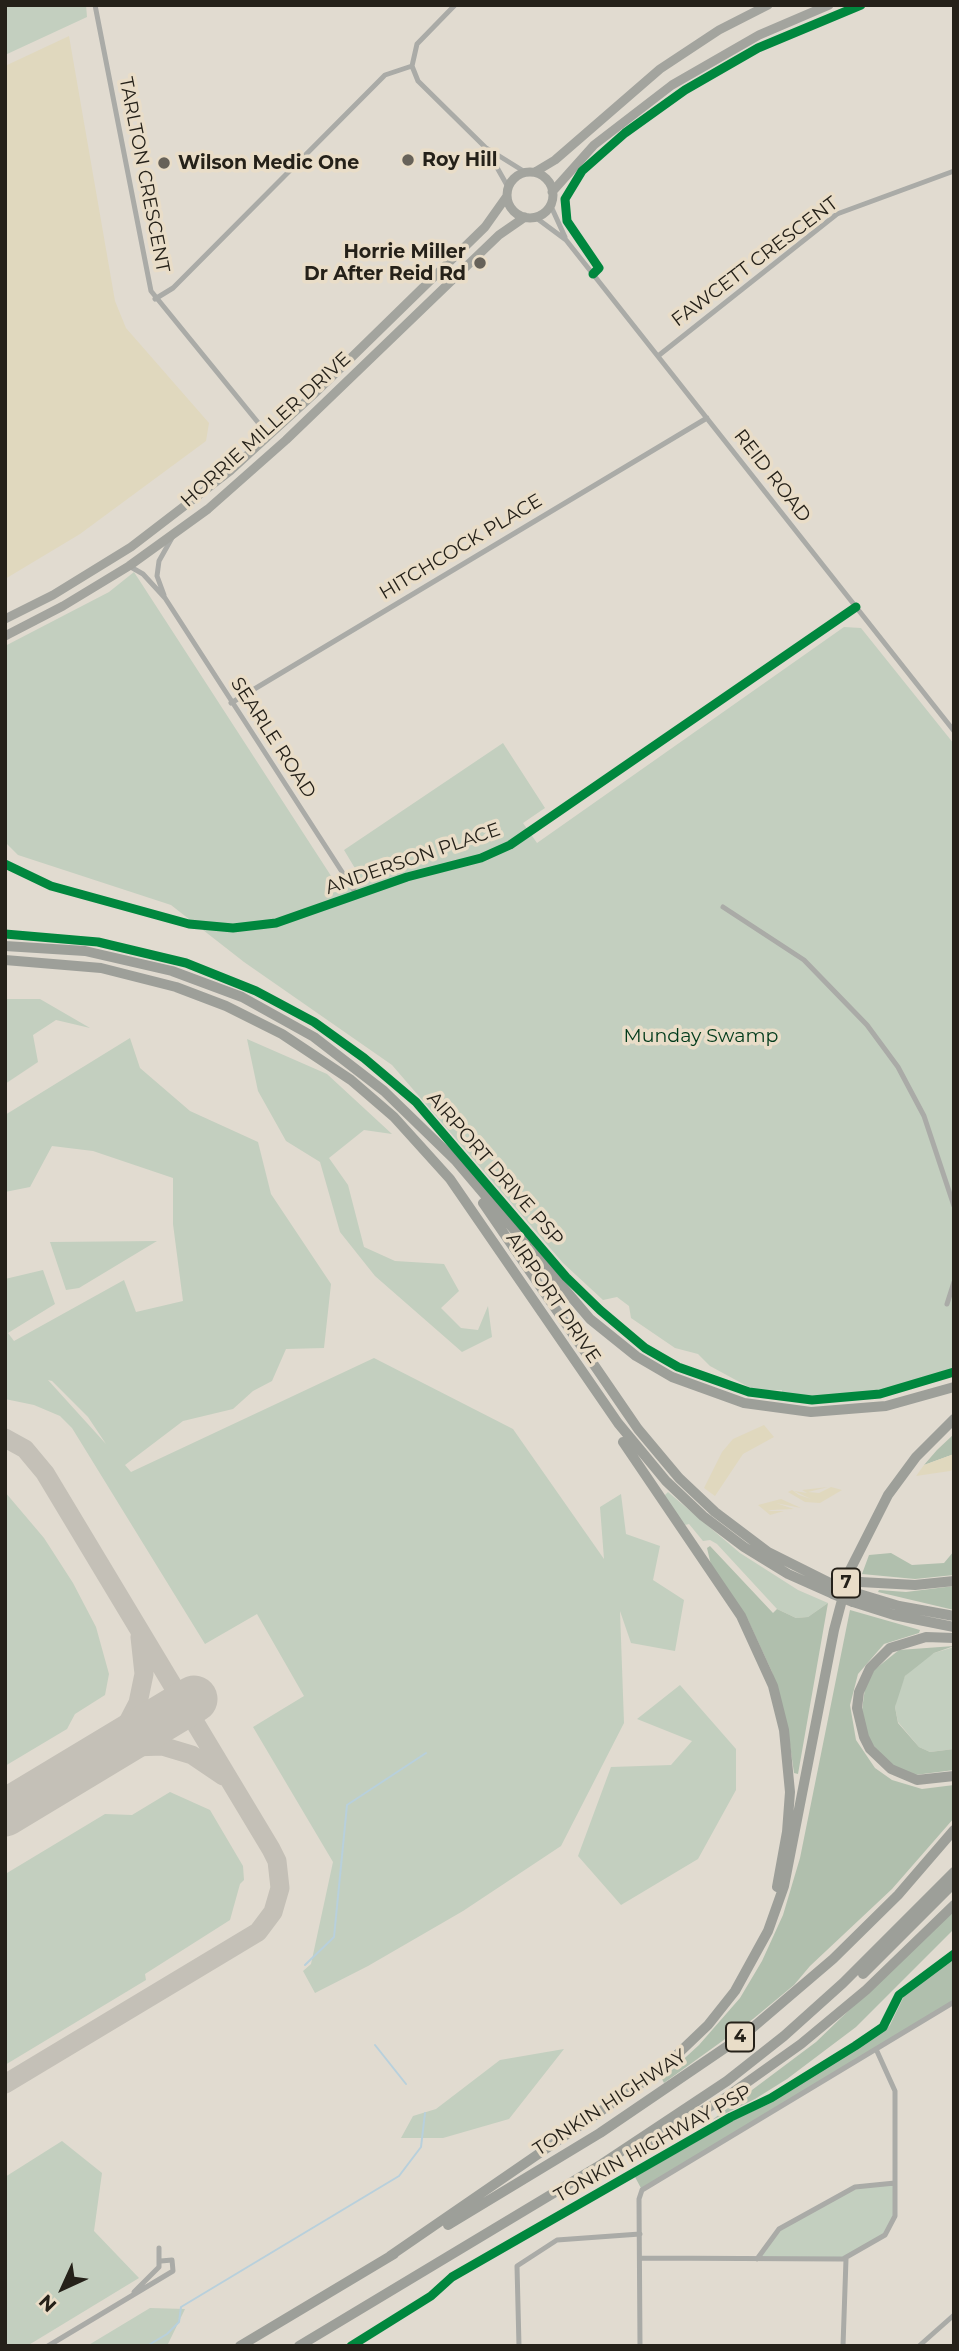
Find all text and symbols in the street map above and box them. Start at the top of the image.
street label: TARLTON CRESCENT [114,75,174,275]
place label: Roy Hill [422,149,497,171]
place label: Wilson Medic One [178,152,359,174]
marker: Roy Hill [400,152,416,168]
marker: Wilson Medic One [156,155,172,171]
street label: FAWCETT CRESCENT [667,192,843,332]
place label: Horrie Miller Dr After Reid Rd [304,241,466,285]
marker: Horrie Miller Dr After Reid Rd [472,255,488,271]
street label: HORRIE MILLER DRIVE [176,348,356,512]
street label: REID ROAD [729,425,815,527]
street label: HITCHCOCK PLACE [376,489,546,605]
street label: SEARLE ROAD [225,673,321,803]
street label: ANDERSON PLACE [323,818,503,900]
park label: Munday Swamp [624,1025,778,1047]
street label: AIRPORT DRIVE PSP [422,1087,568,1251]
street label: AIRPORT DRIVE [501,1228,605,1368]
road number: 7 [832,1568,860,1598]
road number: 4 [726,2022,754,2052]
street label: TONKIN HIGHWAY [529,2045,691,2161]
street label: TONKIN HIGHWAY PSP [550,2080,756,2208]
north arrow [28,2253,98,2323]
text: N [34,2290,61,2317]

